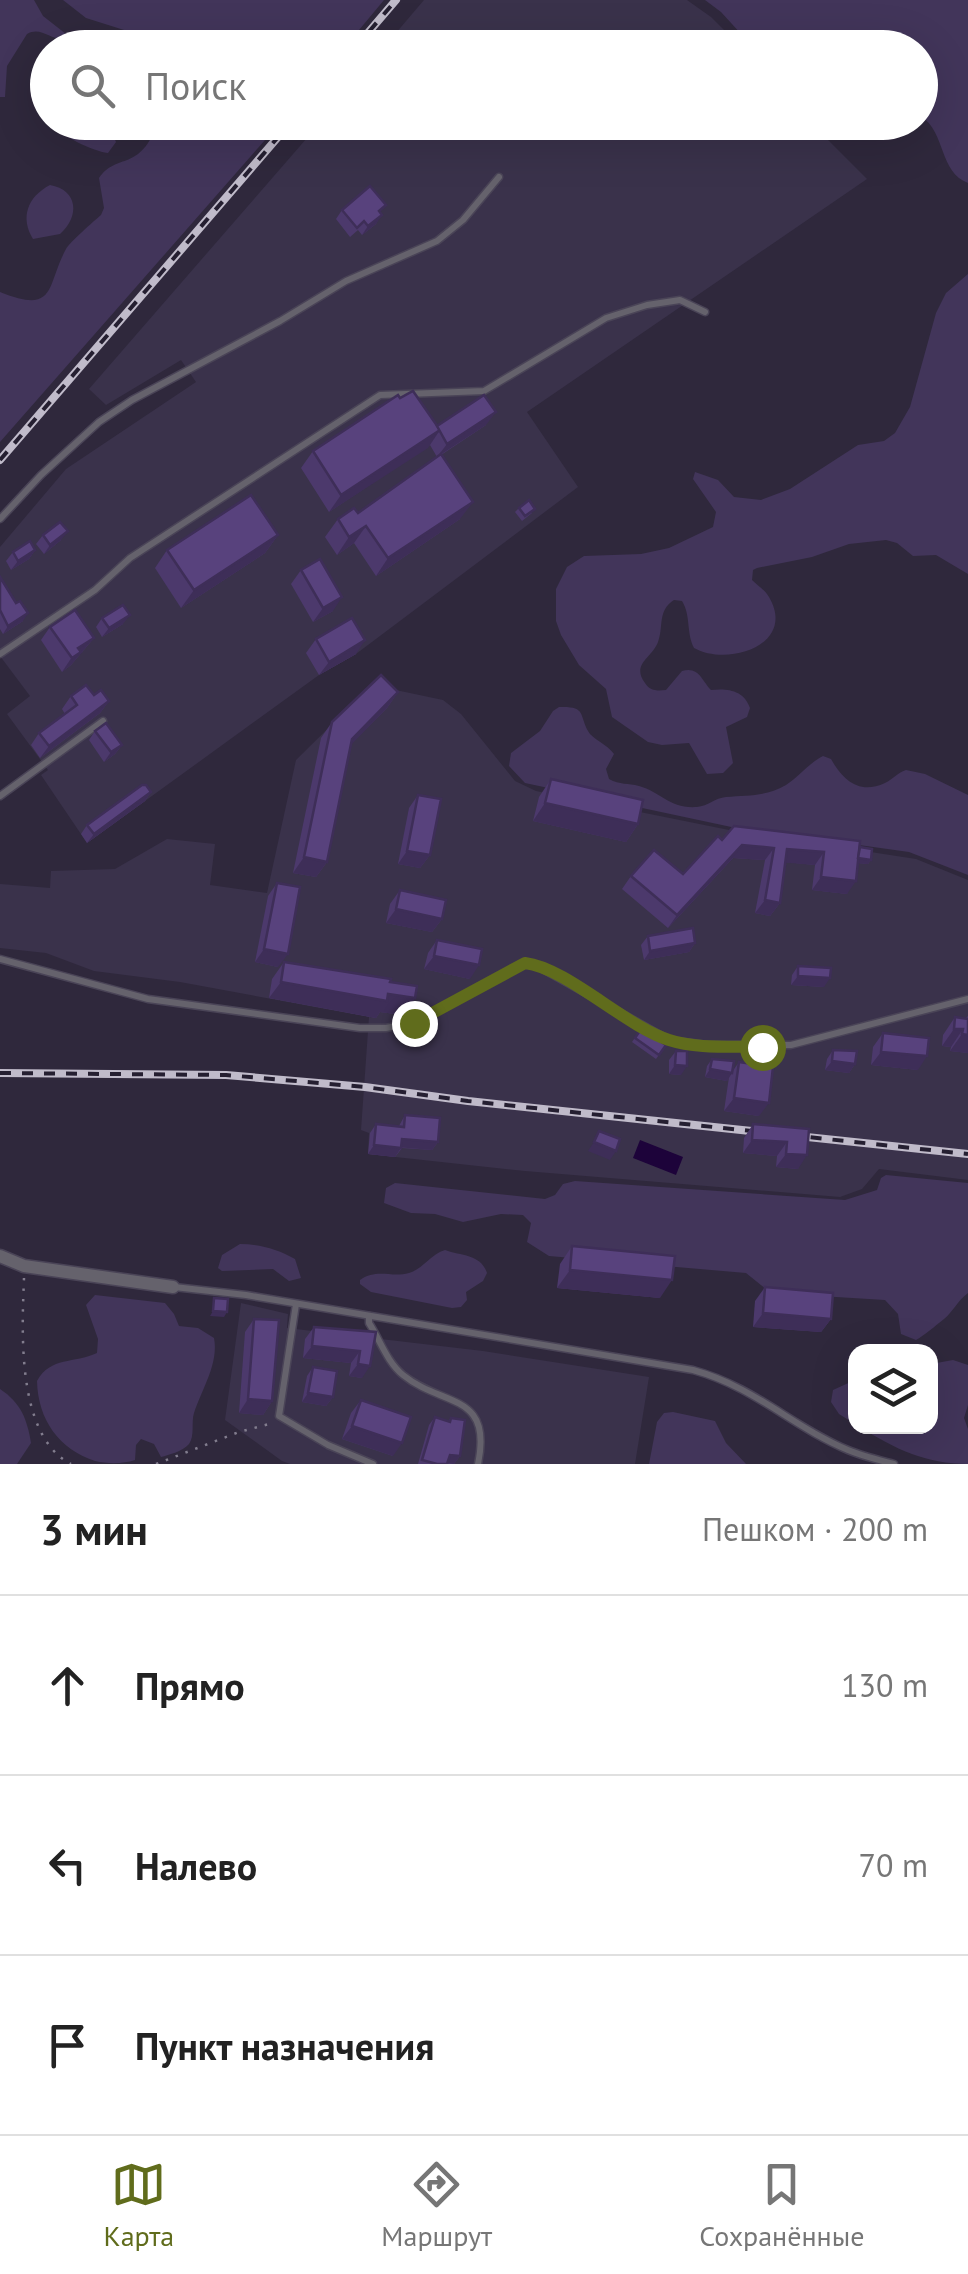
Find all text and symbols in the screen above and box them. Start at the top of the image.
search box [30,30,938,140]
icon: search [65,58,120,113]
text: Поиск [145,61,246,110]
route end [392,1001,438,1047]
route start [740,1025,786,1071]
map controls [848,1344,938,1434]
button: layers [848,1344,938,1434]
text: 3 мин [40,1502,148,1557]
text: Пешком · 200 m [702,1508,928,1550]
icon: ahead [40,1658,95,1713]
text: Прямо [135,1661,245,1710]
text: 130 m [841,1664,928,1706]
icon: left [40,1838,95,1893]
text: Налево [135,1841,257,1890]
text: 70 m [859,1844,928,1886]
icon: arrive [40,2018,95,2073]
text: Пункт назначения [135,2021,434,2070]
tab: Карта [104,2157,174,2254]
tab: Маршрут [381,2157,492,2254]
tab: Сохранённые [699,2157,864,2254]

